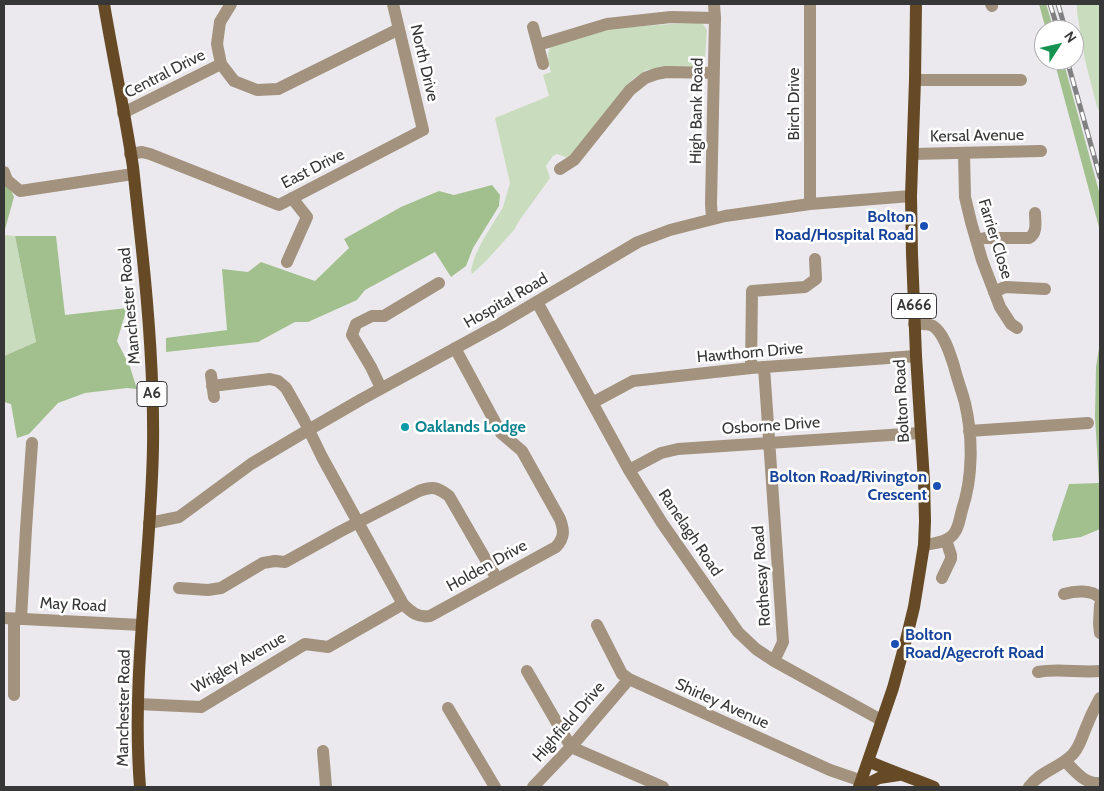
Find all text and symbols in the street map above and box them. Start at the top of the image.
north arrow [1034,20,1084,70]
street label: North Drive [406,23,442,103]
text: N [1060,28,1081,46]
street label: Central Drive [121,45,209,103]
street label: High Bank Road [686,58,708,164]
street label: Birch Drive [784,67,804,141]
street label: Kersal Avenue [930,126,1024,146]
street label: East Drive [278,145,348,193]
street label: Farrier Close [974,197,1016,281]
place label: Bolton Road/Hospital Road [775,207,914,245]
marker: Bolton Road/Hospital Road [918,220,930,232]
street label: Manchester Road [115,247,145,365]
street label: Hospital Road [461,269,551,333]
road number: A666 [892,294,936,318]
street label: Hawthorn Drive [696,339,804,367]
street label: Bolton Road [890,359,914,443]
road number: A6 [137,382,167,406]
street label: Osborne Drive [721,413,821,439]
place label: Oaklands Lodge [415,417,526,437]
marker: Oaklands Lodge [399,421,411,433]
place label: Bolton Road/Rivington Crescent [769,467,927,505]
marker: Bolton Road/Rivington Crescent [931,480,943,492]
street label: Ranelagh Road [654,486,726,580]
street label: Rothesay Road [749,525,775,627]
street label: Holden Drive [443,536,531,596]
street label: May Road [39,594,107,616]
place label: Bolton Road/Agecroft Road [905,625,1044,663]
street label: Wrigley Avenue [189,628,289,698]
marker: Bolton Road/Agecroft Road [889,638,901,650]
street label: Manchester Road [113,649,135,767]
street label: Shirley Avenue [672,675,772,733]
street label: Highfield Drive [529,678,609,766]

